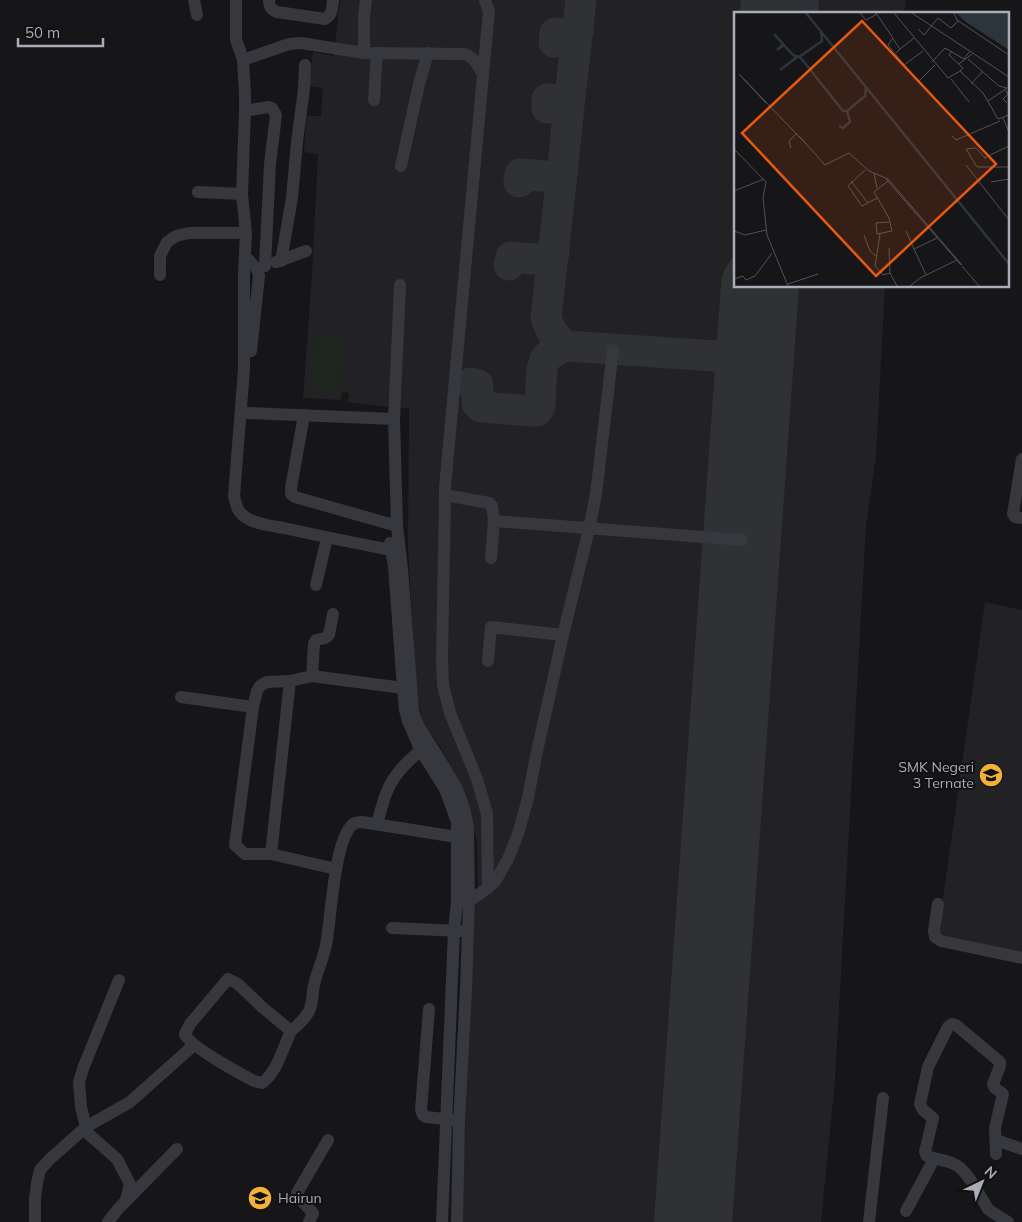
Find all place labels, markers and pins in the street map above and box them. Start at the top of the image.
place label: SMK Negeri 3 Ternate [898,758,974,792]
school or university icon: SMK Negeri 3 Ternate [978,762,1004,788]
school or university icon: Hairun [247,1185,273,1211]
place label: Hairun [278,1189,322,1207]

